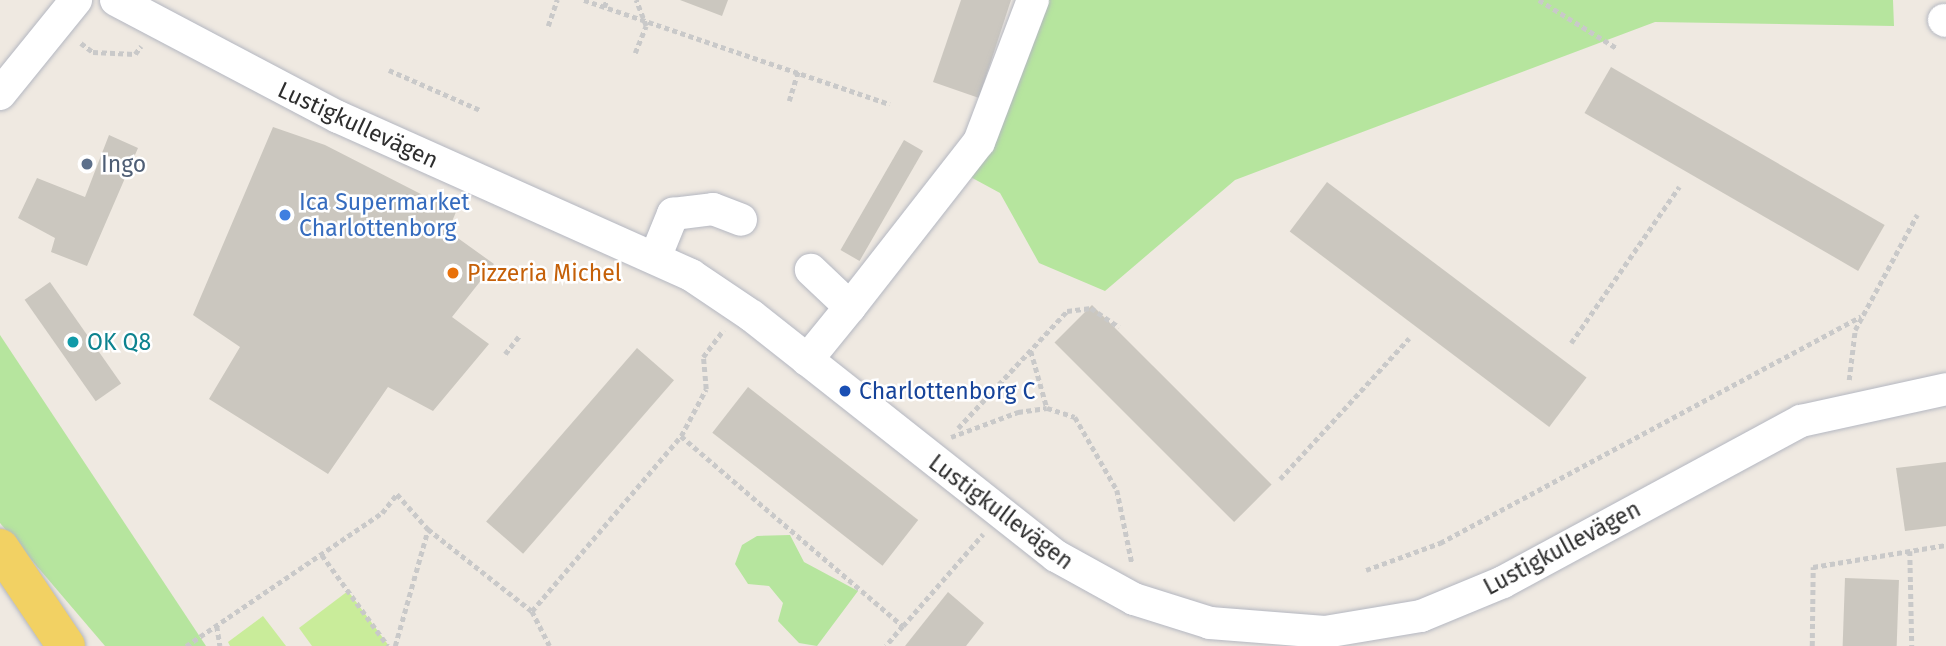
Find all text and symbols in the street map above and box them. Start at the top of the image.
street label: Lustigkullevägen [273,76,443,174]
place label: Ingo [101,150,146,178]
marker: Ingo [79,156,95,172]
place label: Ica Supermarket Charlottenborg [299,188,470,242]
marker: Ica Supermarket Charlottenborg [277,207,293,223]
place label: Pizzeria Michel [467,259,621,287]
marker: Pizzeria Michel [445,265,461,281]
place label: OK Q8 [87,328,151,356]
marker: OK Q8 [65,334,81,350]
place label: Charlottenborg C [859,377,1035,405]
marker: Charlottenborg C [837,383,853,399]
street label: Lustigkullevägen [923,449,1079,575]
street label: Lustigkullevägen [1479,495,1645,601]

